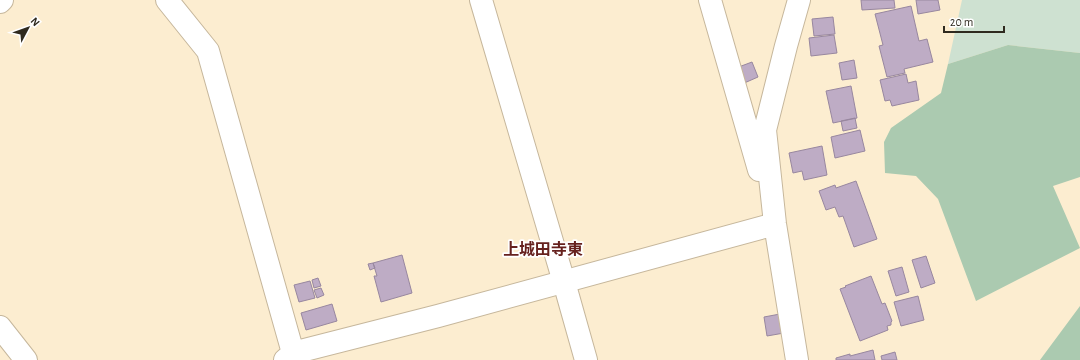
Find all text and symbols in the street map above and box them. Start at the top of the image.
north arrow [8,8,48,48]
scale bar [944,8,1004,34]
text: N [29,15,42,28]
text: 20 m [950,16,973,28]
district label: 上城田寺東 [503,240,583,258]

